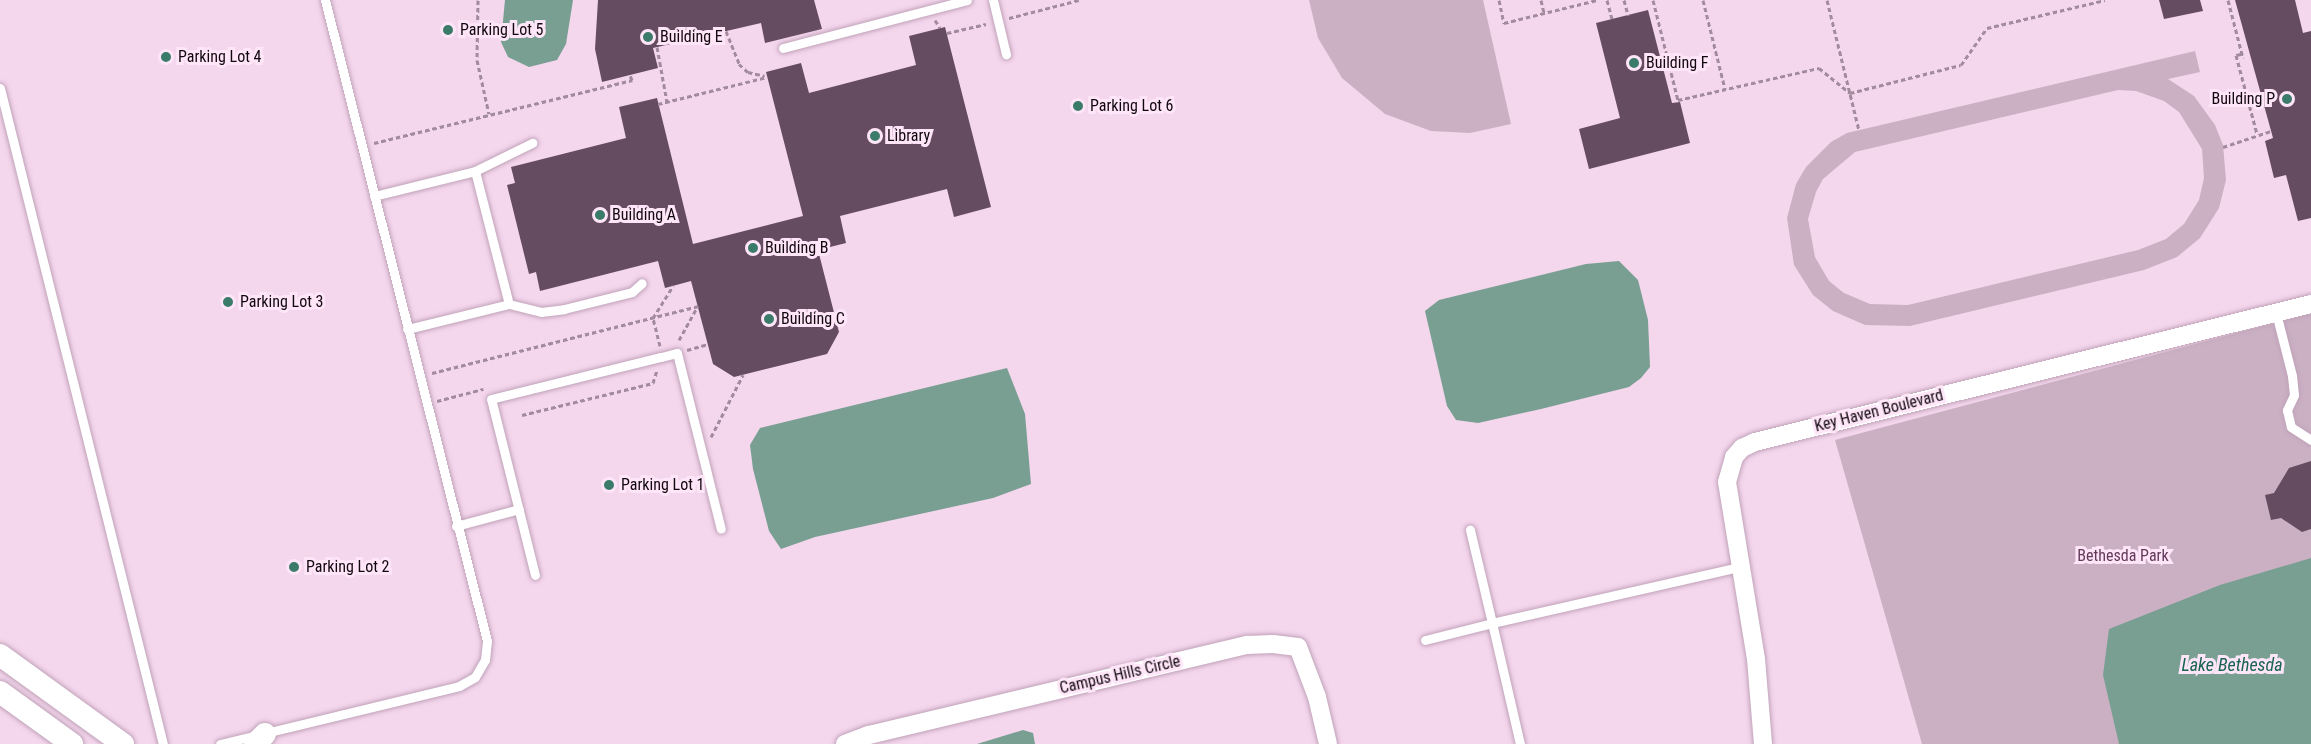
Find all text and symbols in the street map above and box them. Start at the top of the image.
place label: Parking Lot 5 [460,20,543,40]
marker: Parking Lot 5 [441,23,455,37]
place label: Building E [660,27,723,47]
marker: Building E [641,30,655,44]
place label: Parking Lot 4 [178,47,261,67]
marker: Parking Lot 4 [159,50,173,64]
place label: Building F [1646,53,1708,73]
marker: Building F [1627,56,1641,70]
place label: Building P [2211,89,2275,109]
marker: Building P [2280,92,2294,106]
place label: Parking Lot 6 [1090,96,1173,116]
marker: Parking Lot 6 [1071,99,1085,113]
place label: Library [887,126,930,146]
marker: Library [868,129,882,143]
place label: Building A [612,205,676,225]
marker: Building A [593,208,607,222]
place label: Building B [765,238,828,258]
marker: Building B [746,241,760,255]
place label: Parking Lot 3 [240,292,323,312]
marker: Parking Lot 3 [221,295,235,309]
place label: Building C [781,309,845,329]
marker: Building C [762,312,776,326]
street label: Key Haven Boulevard [1813,386,1945,436]
place label: Parking Lot 1 [621,475,704,495]
marker: Parking Lot 1 [602,478,616,492]
park label: Bethesda Park [2077,546,2169,566]
place label: Parking Lot 2 [306,557,389,577]
marker: Parking Lot 2 [287,560,301,574]
street label: Campus Hills Circle [1058,652,1182,698]
water label: Lake Bethesda [2181,654,2283,676]

